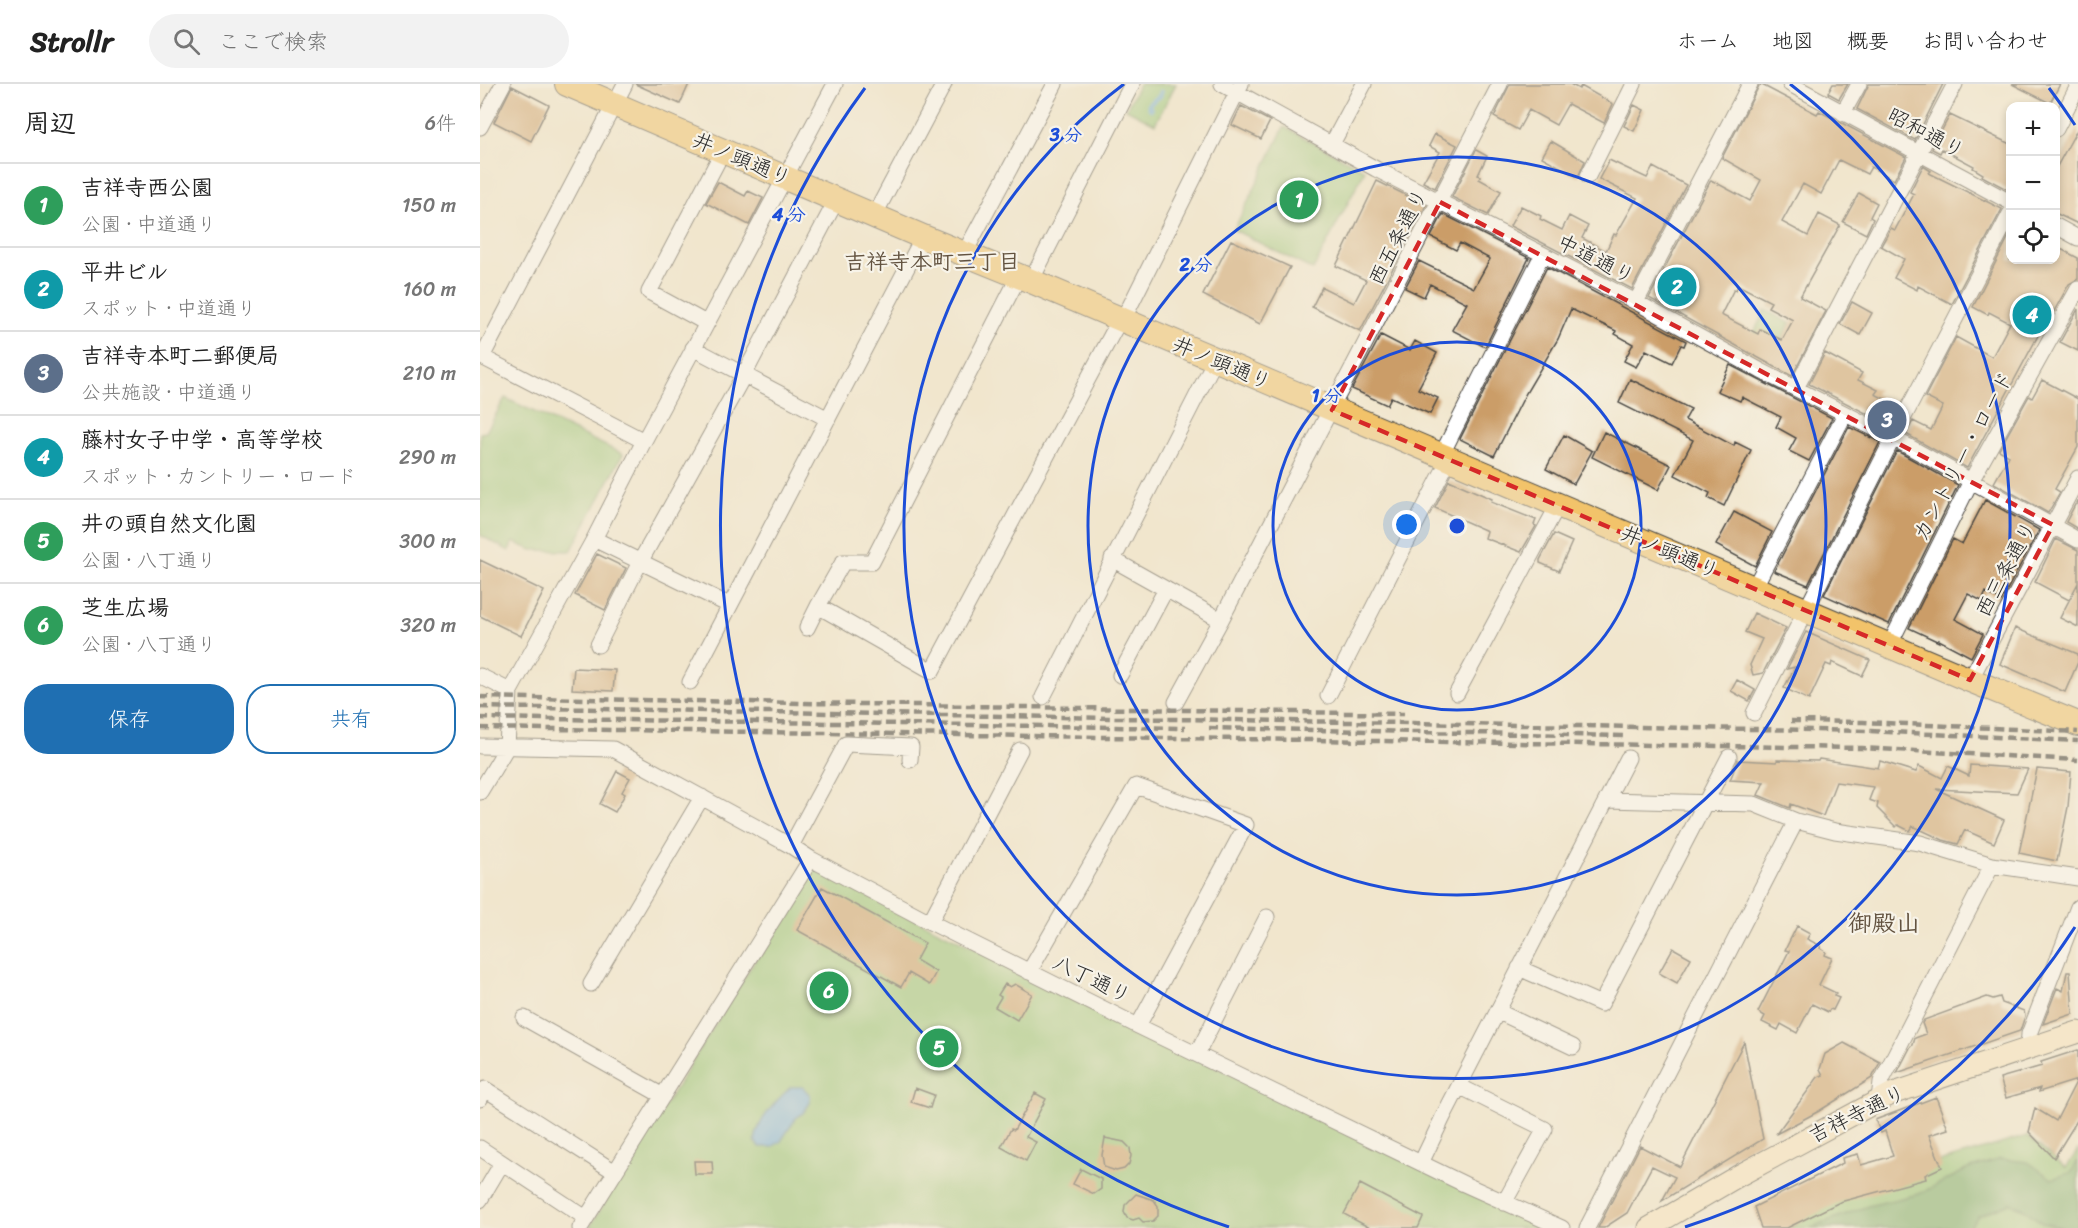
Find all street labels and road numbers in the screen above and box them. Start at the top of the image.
street label: 昭和通り [1880,97,1972,169]
street label: 井ノ頭通り [686,121,798,197]
street label: 西五条通り [1357,182,1439,292]
street label: 中道通り [1550,223,1642,295]
street label: 井ノ頭通り [1166,325,1278,401]
street label: カントリー・ロード [1902,364,2024,548]
street label: 井ノ頭通り [1614,514,1726,590]
street label: 西三条通り [1965,514,2047,624]
street label: 八丁通り [1046,944,1138,1014]
street label: 吉祥寺通り [1801,1074,1913,1154]

